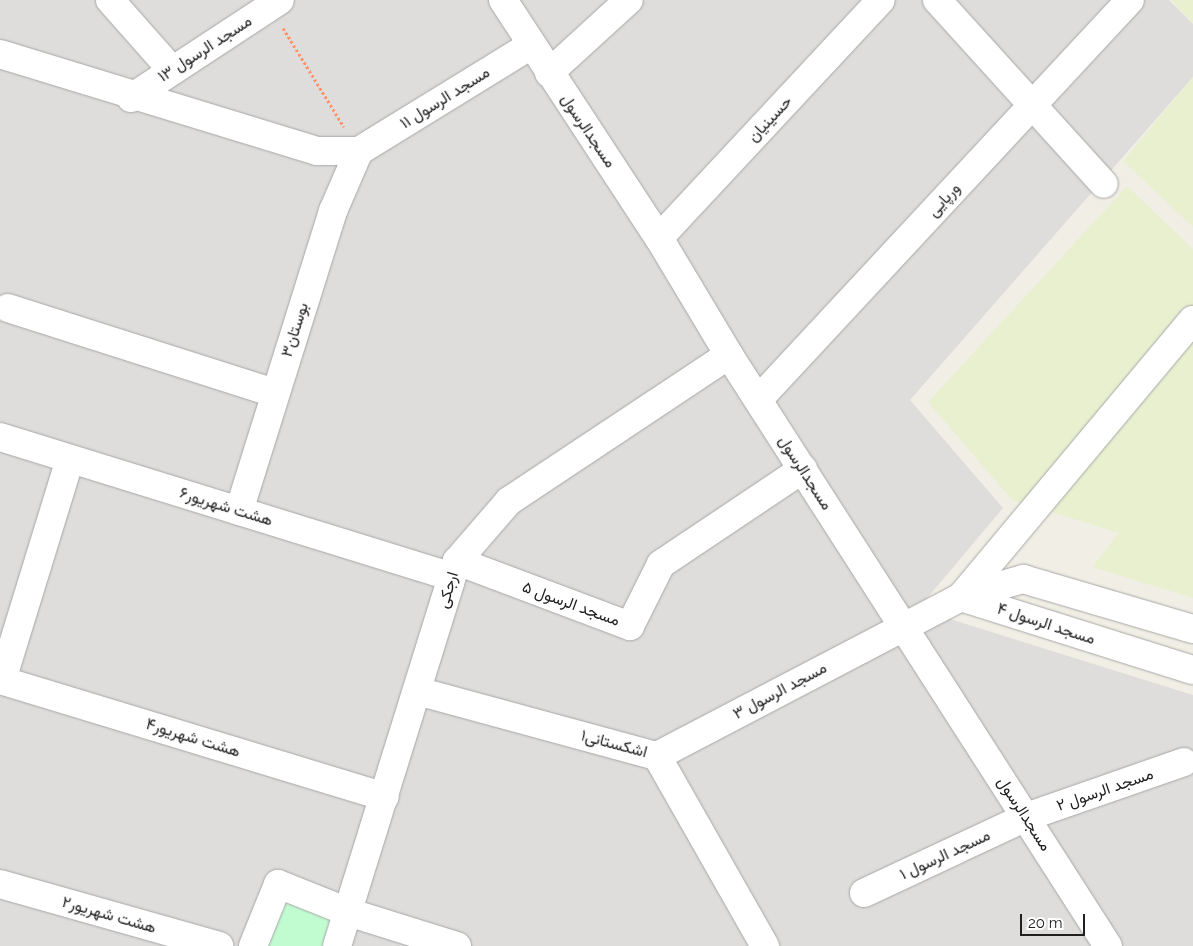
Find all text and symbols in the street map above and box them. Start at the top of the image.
street label: مسجد الرسول ۱۳ [154,12,256,86]
street label: مسجد الرسول ۱۱ [397,63,493,133]
street label: مسجدالرسول [556,91,620,171]
street label: حسینیان [744,92,796,146]
street label: ورپایی [924,179,964,221]
street label: بوستان۳ [277,300,313,360]
street label: مسجدالرسول [774,432,836,514]
street label: هشت شهریور۶ [177,484,275,530]
street label: ارجکی [433,569,463,611]
street label: مسجد الرسول ۵ [520,577,622,631]
street label: مسجد الرسول ۴ [995,599,1097,649]
street label: مسجد الرسول ۳ [730,658,830,724]
street label: هشت شهریور۴ [143,715,243,761]
street label: اشکستانی۱ [579,726,649,762]
street label: مسجد الرسول ۲ [1054,764,1156,816]
street label: مسجدالرسول [993,773,1055,855]
street label: مسجد الرسول ۱ [897,826,993,884]
street label: هشت شهریور۲ [60,892,158,938]
scale bar [1023,904,1088,936]
text: 20 m [1028,914,1063,932]

